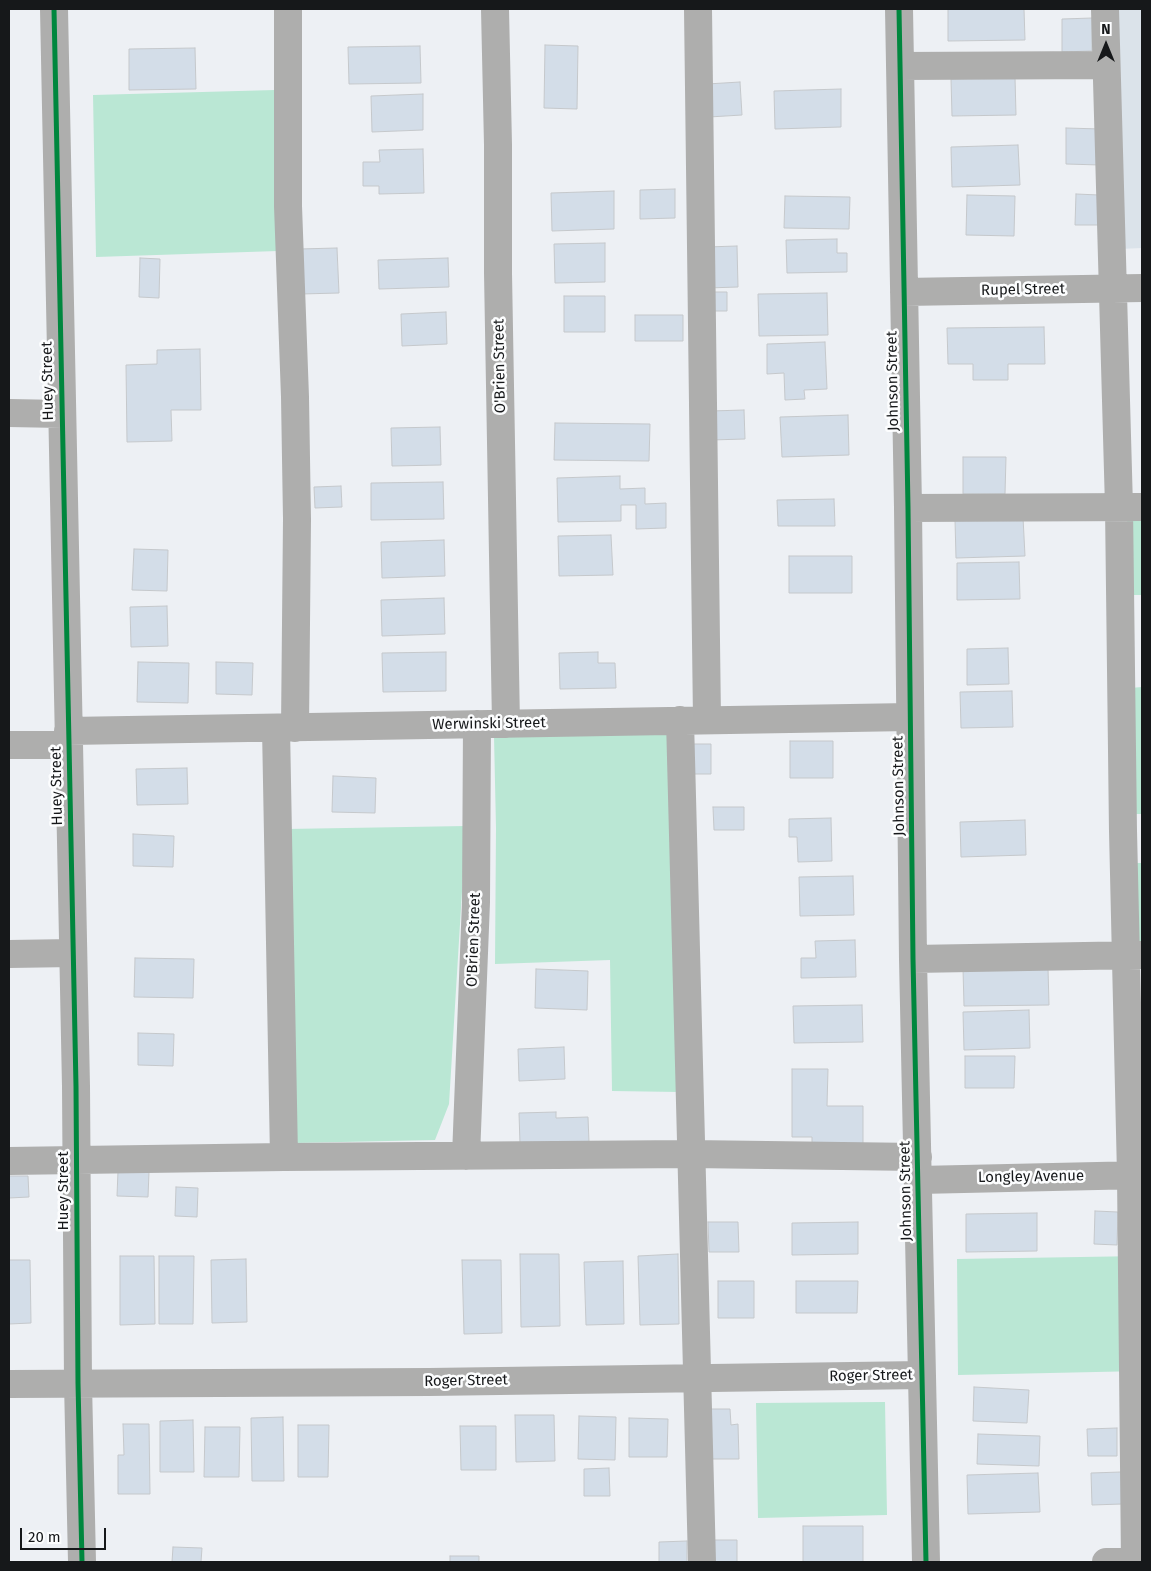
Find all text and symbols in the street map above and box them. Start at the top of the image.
north arrow [1081,20,1131,70]
text: N [1101,21,1111,38]
street label: Rupel Street [981,280,1065,300]
street label: O'Brien Street [490,319,510,413]
street label: Johnson Street [883,331,903,431]
street label: Huey Street [38,341,58,421]
street label: Werwinski Street [432,714,546,734]
street label: Johnson Street [889,736,909,836]
street label: Huey Street [47,746,67,826]
street label: O'Brien Street [463,892,485,988]
street label: Johnson Street [896,1141,916,1241]
street label: Huey Street [55,1151,73,1231]
street label: Longley Avenue [978,1167,1084,1187]
street label: Roger Street [829,1366,913,1386]
street label: Roger Street [424,1371,508,1391]
scale bar [22,1518,109,1550]
text: 20 m [28,1528,61,1546]

